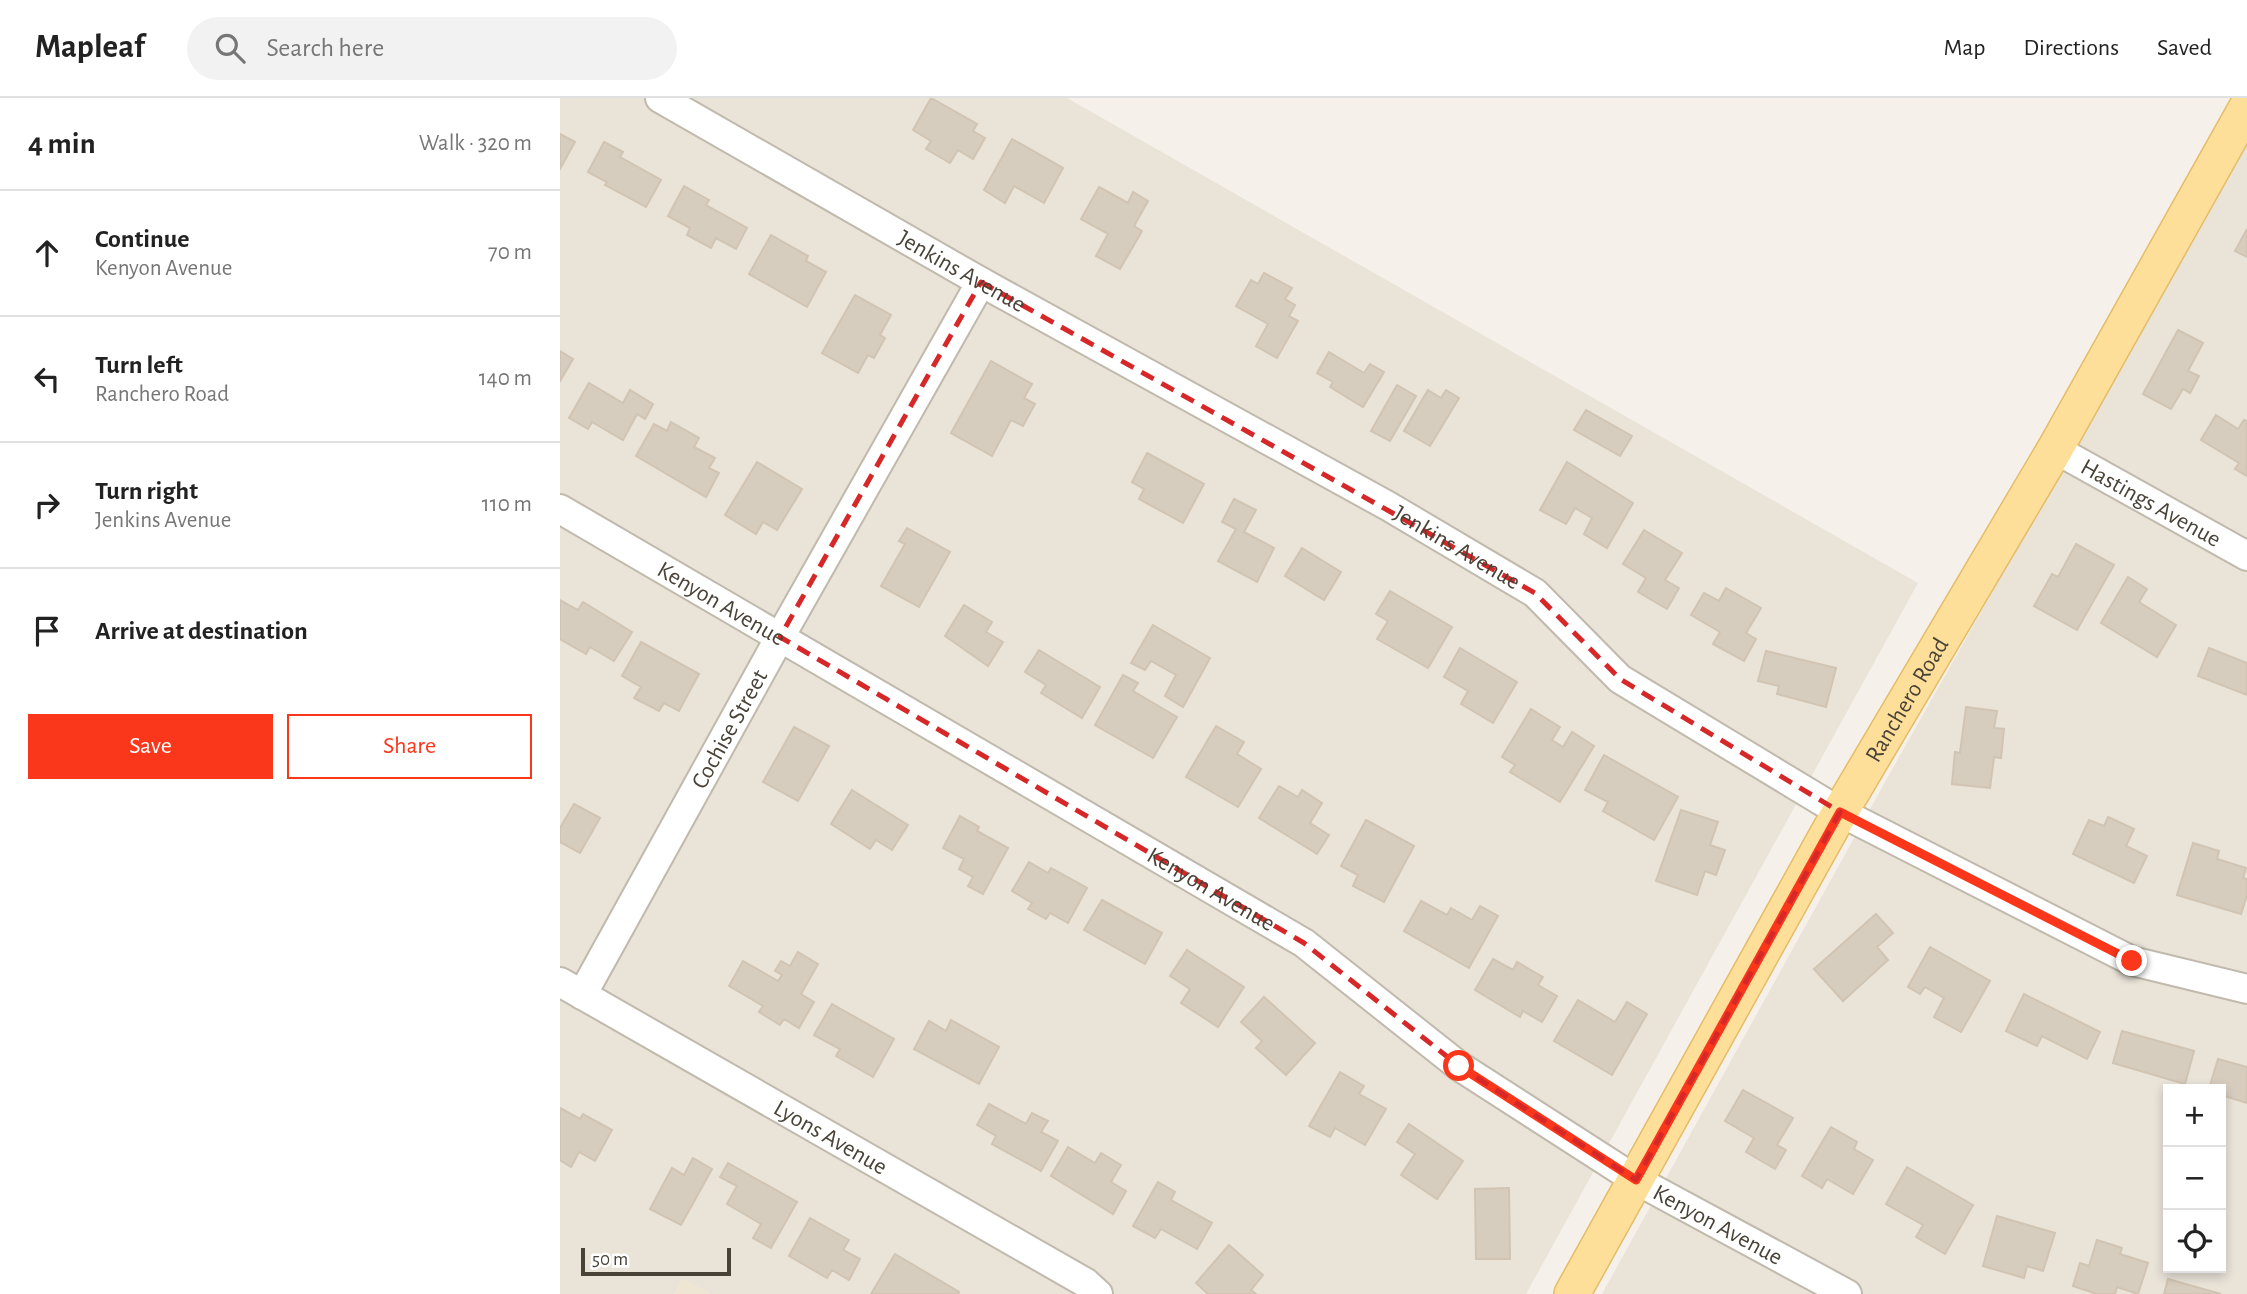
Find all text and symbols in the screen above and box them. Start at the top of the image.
search box [187,17,677,80]
icon: search [211,29,249,67]
text: Mapleaf [35,31,145,64]
text: Search here [267,35,384,61]
text: Map [1943,36,1985,60]
text: Directions [2023,36,2119,60]
text: Saved [2157,36,2212,60]
text: 4 min [28,129,96,159]
text: Walk · 320 m [419,132,532,155]
text: Continue [95,226,190,252]
street label: Jenkins Avenue [894,226,1029,317]
icon: ahead [28,234,66,272]
text: 70 m [488,241,532,264]
text: Kenyon Avenue [95,257,232,280]
text: Turn left [95,352,183,378]
icon: left [28,360,66,398]
text: 140 m [479,367,532,390]
text: Ranchero Road [95,383,229,406]
street label: Hastings Avenue [2076,455,2225,552]
text: Turn right [95,478,198,504]
icon: right [28,486,66,524]
text: 110 m [482,493,532,516]
street label: Jenkins Avenue [1389,501,1524,594]
text: Jenkins Avenue [95,509,231,532]
street label: Kenyon Avenue [653,558,789,651]
icon: arrive [28,612,66,650]
text: Arrive at destination [95,618,308,644]
street label: Ranchero Road [1861,634,1953,767]
street label: Cochise Street [688,666,773,793]
button: Save [28,714,273,779]
button: Share [287,714,532,779]
street label: Kenyon Avenue [1143,843,1279,936]
route end [2116,945,2147,976]
route start [1443,1050,1474,1081]
map controls [2163,1084,2226,1273]
button: + [2163,1084,2226,1147]
street label: Lyons Avenue [770,1096,891,1180]
button: − [2163,1147,2226,1210]
street label: Kenyon Avenue [1649,1181,1786,1270]
button: locate [2163,1210,2226,1273]
scale bar [581,1245,732,1277]
text: 50 m [592,1250,628,1269]

